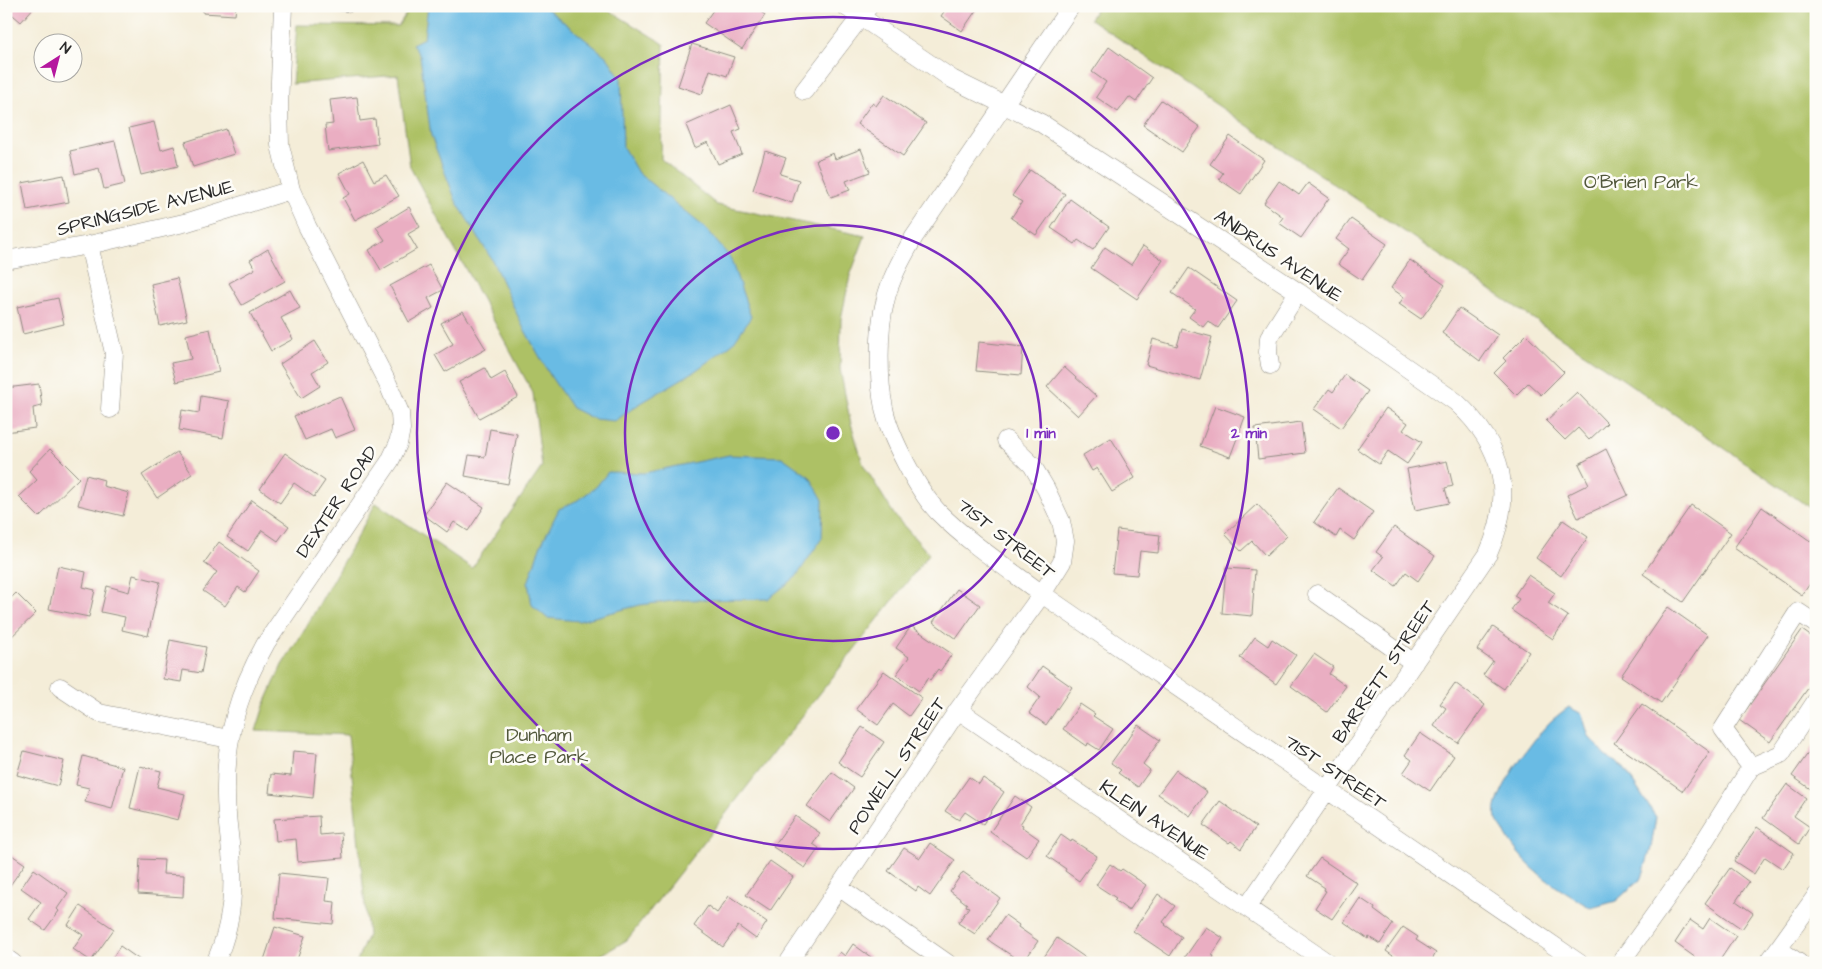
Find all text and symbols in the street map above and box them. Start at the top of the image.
north arrow [32,32,82,82]
text: N [56,38,75,59]
park label: O'Brien Park [1584,169,1698,196]
street label: SPRINGSIDE AVENUE [54,173,237,243]
street label: ANDRUS AVENUE [1209,203,1348,309]
text: 1 min [1026,423,1056,444]
text: 2 min [1230,423,1268,444]
centre of rings [824,424,842,442]
street label: DEXTER ROAD [290,440,385,563]
street label: 71ST STREET [951,492,1061,586]
street label: BARRETT STREET [1326,595,1442,749]
street label: POWELL STREET [841,692,953,840]
park label: Dunham Place Park [490,722,589,771]
street label: 71ST STREET [1279,728,1392,816]
street label: KLEIN AVENUE [1094,773,1215,867]

